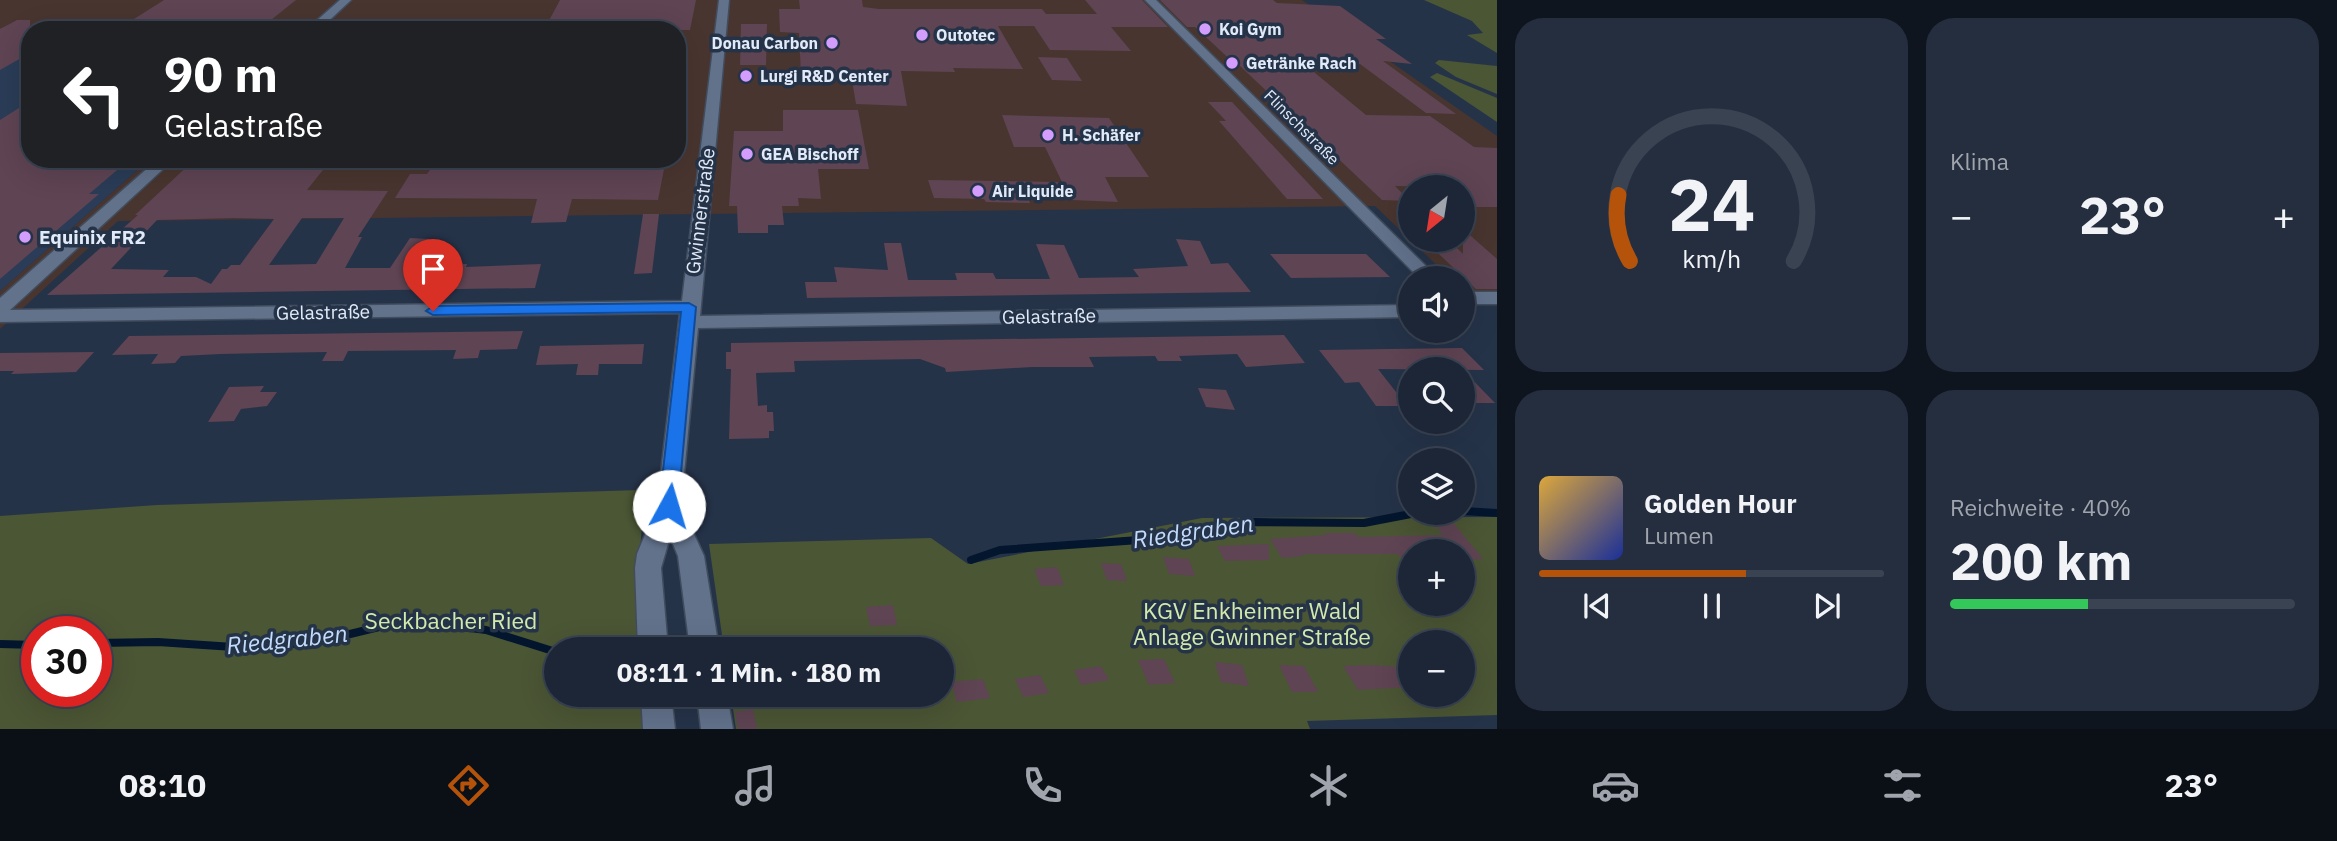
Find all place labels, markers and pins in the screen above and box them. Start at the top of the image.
place label: Koi Gym [1219,19,1281,39]
marker: Koi Gym [1197,21,1213,37]
place label: Outotec [936,25,995,45]
marker: Outotec [914,27,930,43]
place label: Donau Carbon [712,33,818,53]
marker: Donau Carbon [824,35,840,51]
place label: Getränke Rach [1246,53,1357,73]
marker: Getränke Rach [1224,55,1240,71]
place label: Lurgi R&D Center [760,66,889,86]
marker: Lurgi R&D Center [738,68,754,84]
place label: H. Schäfer [1062,125,1141,145]
marker: H. Schäfer [1040,127,1056,143]
place label: GEA Bischoff [761,144,859,164]
marker: GEA Bischoff [739,146,755,162]
place label: Air Liquide [992,181,1073,201]
marker: Air Liquide [970,183,986,199]
place label: Equinix FR2 [39,225,146,249]
marker: Equinix FR2 [17,229,33,245]
pin [403,239,463,311]

